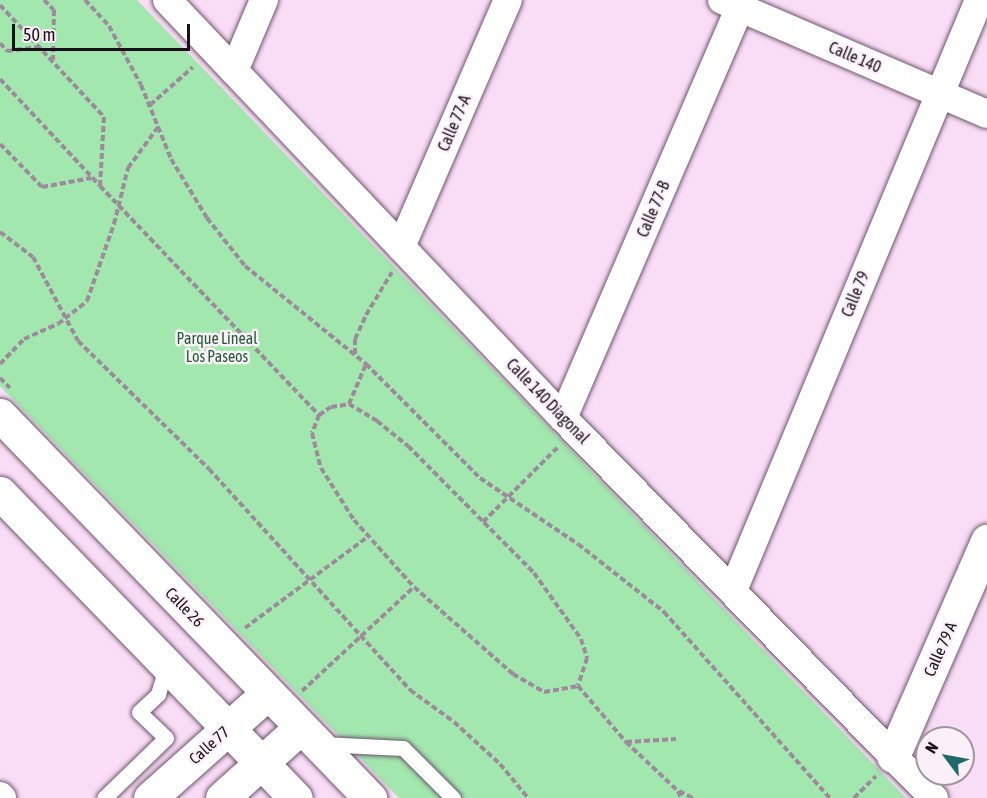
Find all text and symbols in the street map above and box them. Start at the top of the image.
scale bar [15,12,194,50]
text: 50 m [23,24,55,45]
street label: Calle 140 [826,37,884,77]
street label: Calle 77-A [434,92,474,154]
street label: Calle 77-B [633,178,673,240]
street label: Calle 79 [837,268,873,320]
park label: Parque Lineal Los Paseos [176,328,258,366]
street label: Calle 140 Diagonal [503,354,593,448]
street label: Calle 26 [162,583,208,631]
street label: Calle 79 A [920,619,960,679]
street label: Calle 77 [185,722,233,768]
north arrow [915,726,975,786]
text: N [921,739,942,756]

